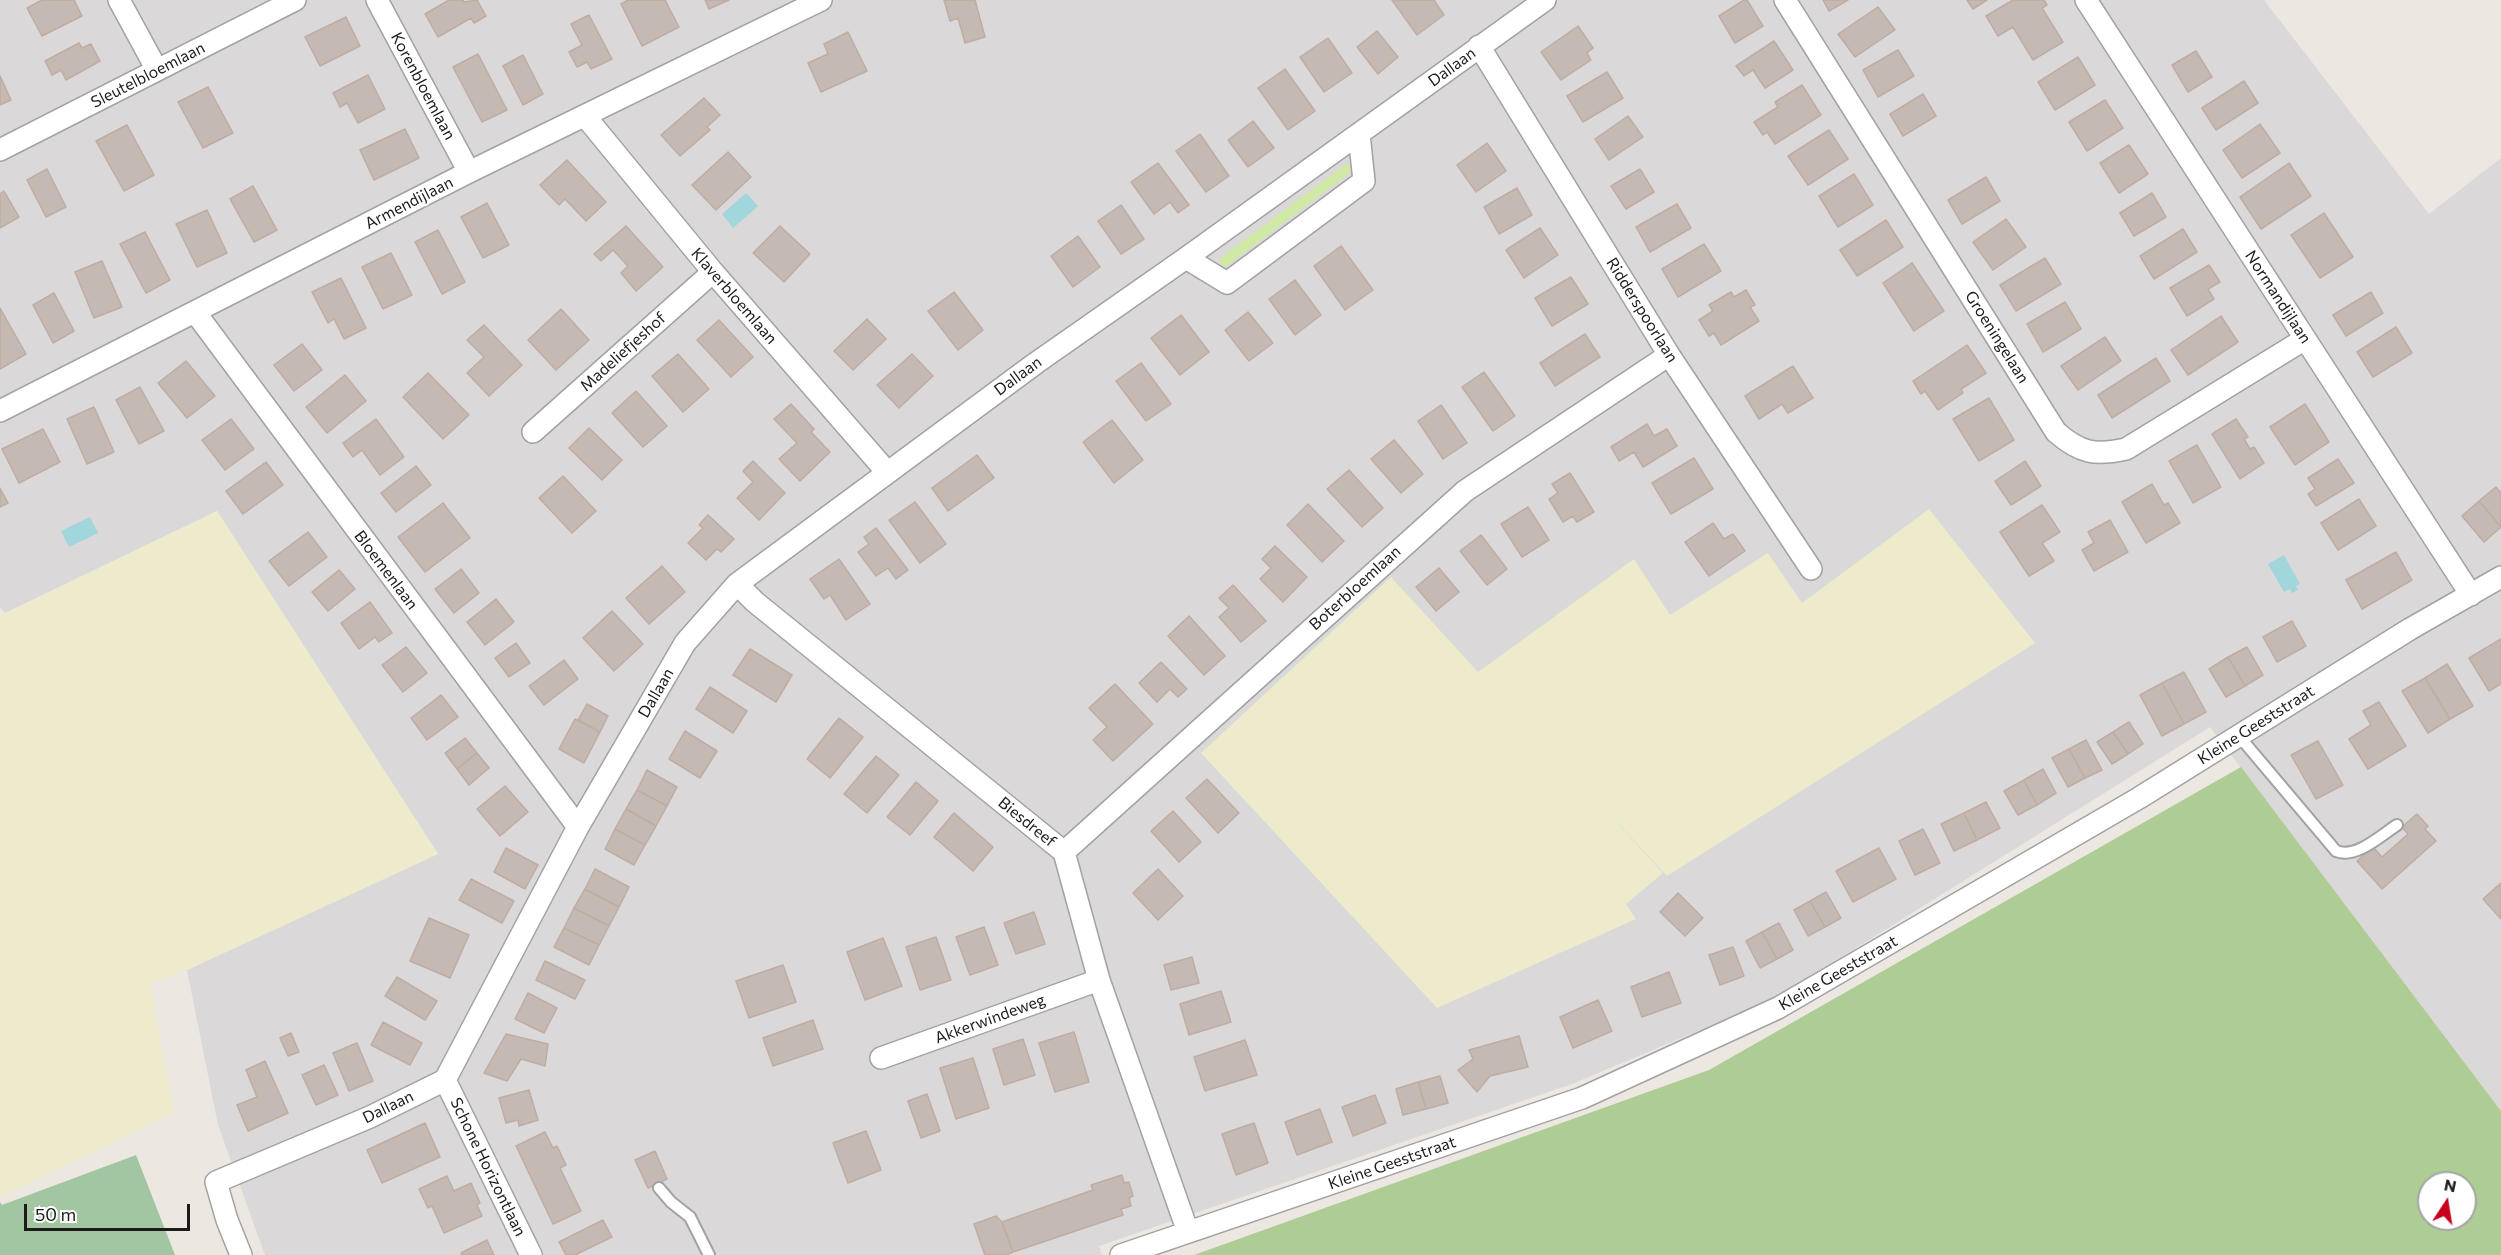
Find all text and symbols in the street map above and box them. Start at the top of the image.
street label: Korenbloemlaan [387,29,459,143]
street label: Sleutelbloemlaan [88,38,208,112]
street label: Dallaan [1424,43,1480,91]
street label: Armendijlaan [362,173,456,233]
street label: Klaverbloemlaan [687,244,781,348]
street label: Normandijlaan [2241,247,2315,347]
street label: Ridderspoorlaan [1602,254,1682,366]
street label: Groeningelaan [1961,287,2033,387]
street label: Madeliefjeshof [576,308,670,396]
street label: Dallaan [990,352,1046,400]
street label: Bloemenlaan [350,527,422,613]
street label: Boterbloemlaan [1305,542,1405,634]
street label: Dallaan [634,665,678,721]
street label: Kleine Geeststraat [2194,681,2318,769]
street label: Biesdreef [994,793,1060,851]
street label: Kleine Geeststraat [1775,931,1901,1015]
street label: Akkerwindeweg [932,990,1048,1048]
street label: Dallaan [359,1086,417,1128]
street label: Schone Horizontlaan [446,1095,530,1239]
street label: Kleine Geeststraat [1326,1132,1458,1194]
north arrow [2417,1171,2477,1231]
text: N [2443,1174,2458,1195]
scale bar [27,1192,194,1230]
text: 50 m [35,1203,76,1225]

